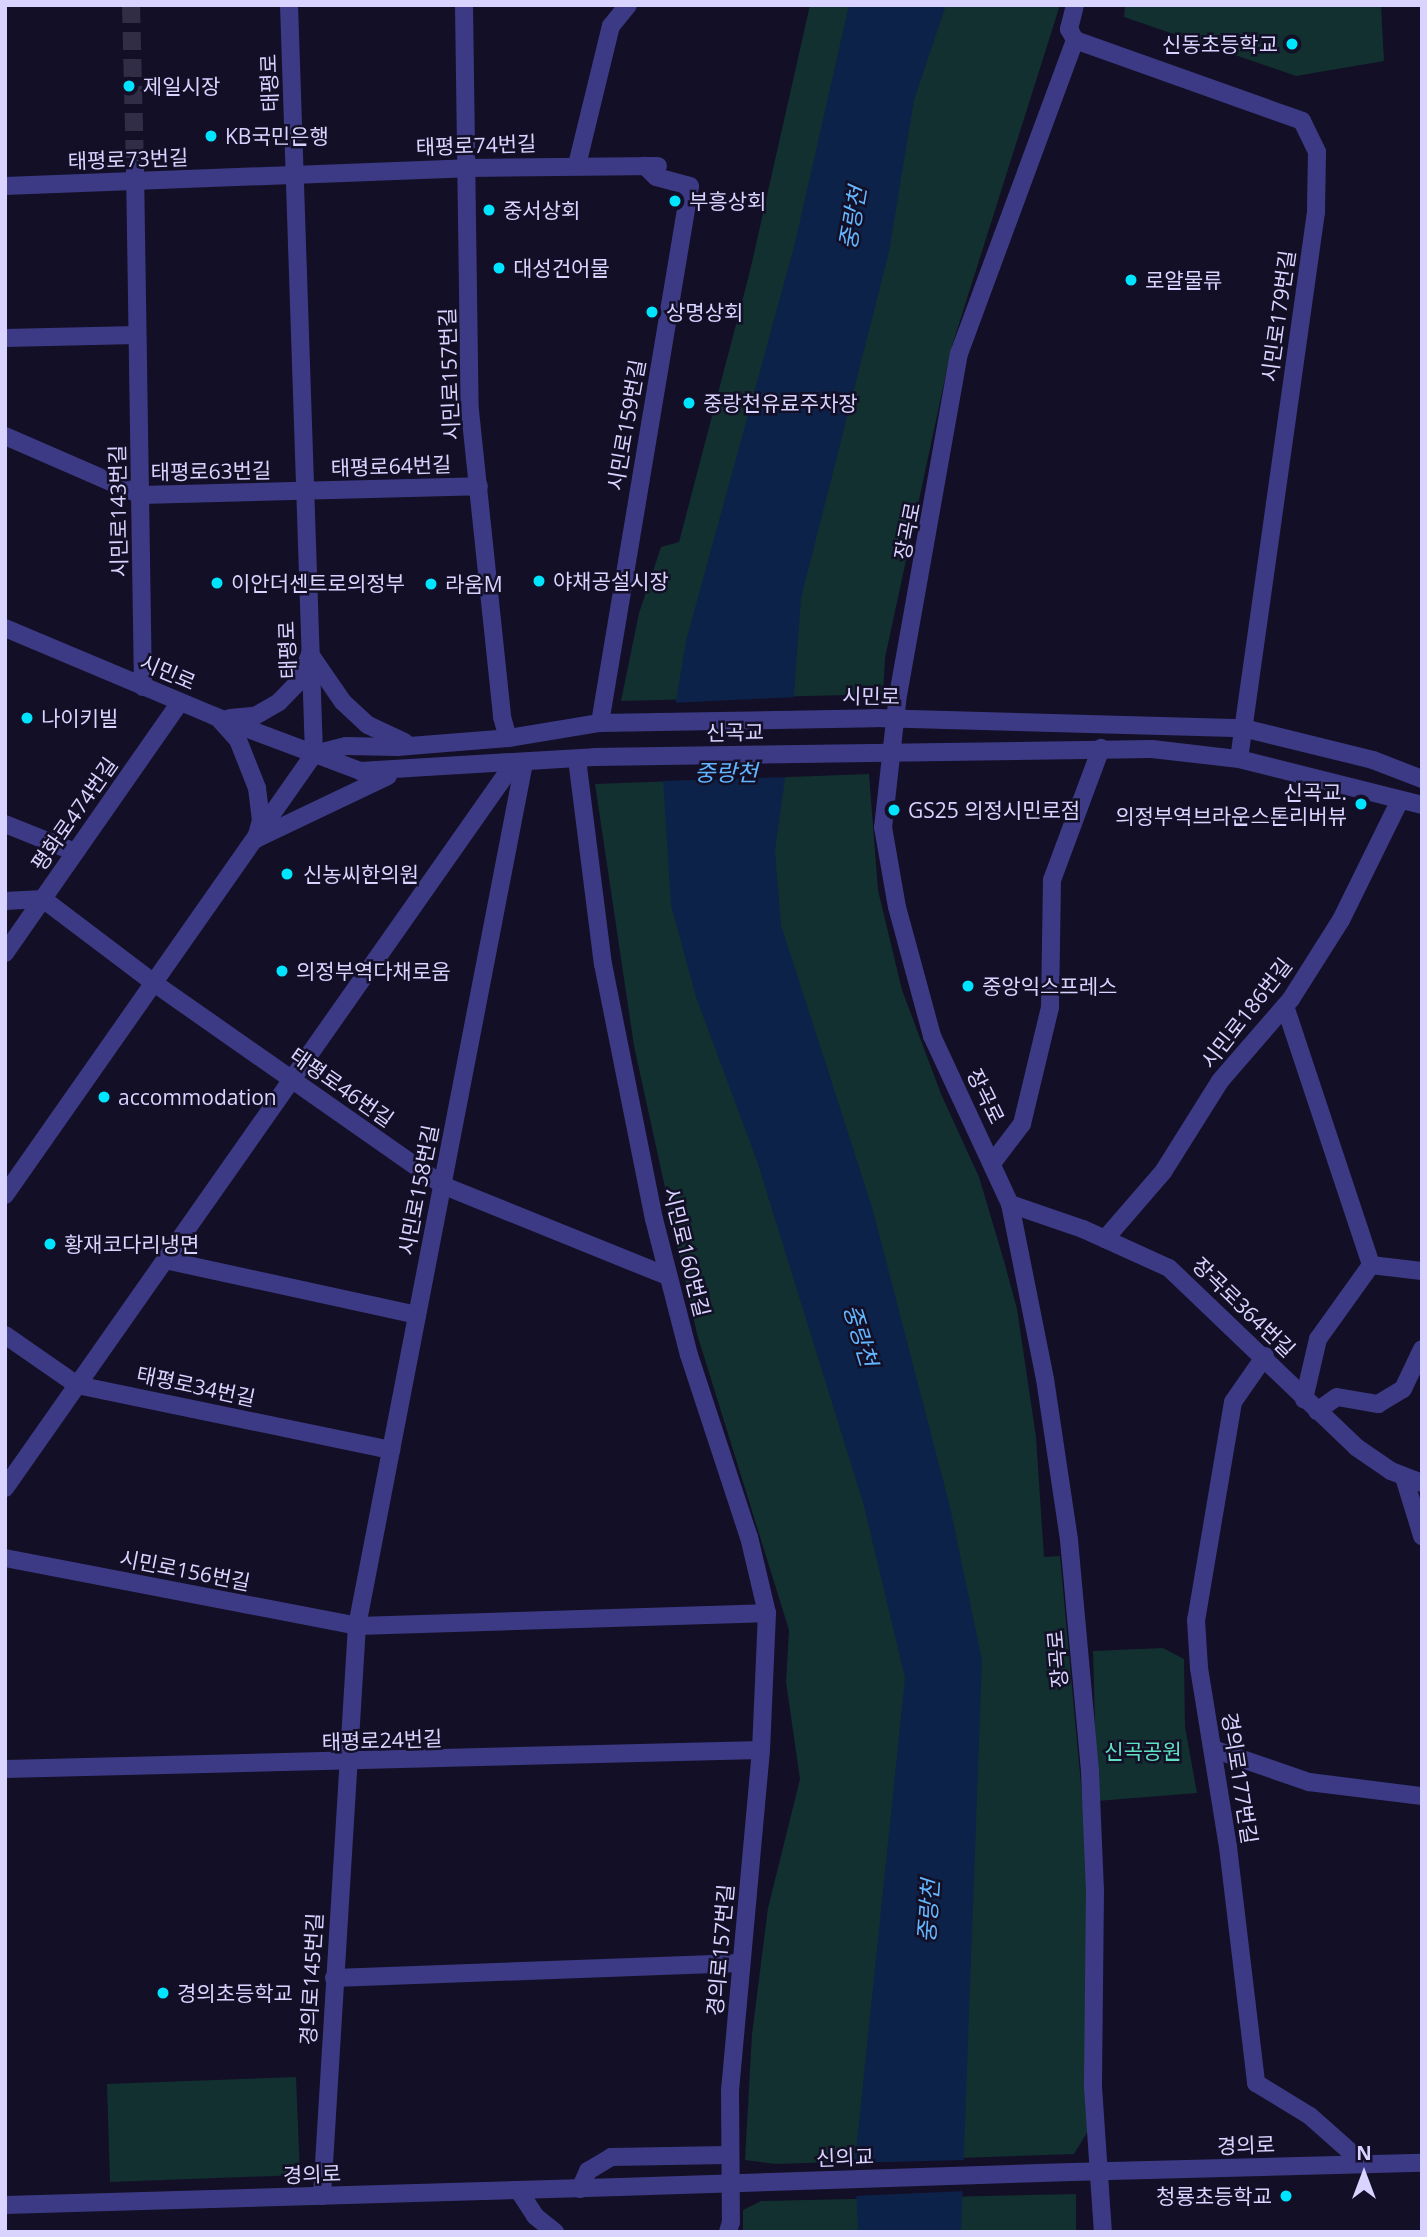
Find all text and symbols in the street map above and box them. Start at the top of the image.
place label: 신동초등학교 [1162,31,1278,57]
marker: 신동초등학교 [1284,36,1300,52]
street label: 태평로 [255,54,283,112]
place label: 제일시장 [143,73,220,99]
marker: 제일시장 [121,78,137,94]
place label: KB국민은행 [225,123,329,149]
marker: KB국민은행 [203,128,219,144]
street label: 태평로74번길 [415,130,537,160]
street label: 태평로73번길 [67,144,189,174]
water label: 중랑천 [833,184,871,252]
place label: 부흥상회 [689,188,766,214]
marker: 부흥상회 [667,193,683,209]
place label: 중서상회 [503,197,580,223]
marker: 중서상회 [481,202,497,218]
street label: 시민로179번길 [1256,249,1300,383]
place label: 대성건어물 [513,255,610,281]
marker: 대성건어물 [491,260,507,276]
place label: 로얄물류 [1145,267,1222,293]
marker: 로얄물류 [1123,272,1139,288]
place label: 상명상회 [666,299,743,325]
marker: 상명상회 [644,304,660,320]
street label: 시민로157번길 [434,307,464,441]
street label: 시민로159번길 [602,358,650,492]
place label: 중랑천유료주차장 [703,390,858,416]
marker: 중랑천유료주차장 [681,395,697,411]
street label: 시민로143번길 [104,444,132,578]
street label: 태평로64번길 [330,451,452,481]
street label: 태평로63번길 [150,457,272,485]
street label: 장곡로 [889,500,925,562]
place label: 야채공설시장 [553,568,669,594]
place label: 이안더센트로의정부 [231,570,405,596]
place label: 라움M [445,571,503,597]
marker: 야채공설시장 [531,573,547,589]
marker: 이안더센트로의정부 [209,575,225,591]
marker: 라움M [423,576,439,592]
street label: 태평로 [273,621,301,679]
street label: 시민로 [136,649,200,695]
street label: 시민로 [842,683,900,709]
place label: 나이키빌 [41,705,118,731]
marker: 나이키빌 [19,710,35,726]
street label: 신곡교 [706,719,764,745]
street label: 평화로474번길 [26,752,122,876]
water label: 중랑천 [694,758,758,786]
place label: 신곡교. 의정부역브라운스톤리버뷰 [1115,779,1347,829]
marker: 신곡교. 의정부역브라운스톤리버뷰 [1353,796,1369,812]
place label: GS25 의정시민로점 [908,797,1080,823]
marker: GS25 의정시민로점 [886,802,902,818]
place label: 신농씨한의원 [303,861,419,887]
marker: 신농씨한의원 [277,864,297,884]
street label: 시민로186번길 [1195,953,1297,1073]
place label: 의정부역다채로움 [296,958,451,984]
marker: 의정부역다채로움 [274,963,290,979]
place label: 중앙익스프레스 [982,973,1117,999]
marker: 중앙익스프레스 [960,978,976,994]
street label: 태평로46번길 [285,1042,399,1132]
street label: 장곡로 [962,1064,1010,1128]
place label: accommodation [118,1084,277,1110]
marker: accommodation [96,1089,112,1105]
street label: 시민로158번길 [393,1123,443,1257]
street label: 시민로160번길 [659,1185,715,1319]
place label: 황재코다리냉면 [64,1231,199,1257]
marker: 황재코다리냉면 [42,1236,58,1252]
street label: 장곡로364번길 [1188,1252,1300,1362]
water label: 중랑천 [839,1301,883,1369]
street label: 태평로34번길 [134,1361,258,1411]
street label: 시민로156번길 [118,1545,252,1595]
street label: 장곡로 [1042,1629,1072,1689]
street label: 경의로177번길 [1217,1711,1263,1845]
street label: 태평로24번길 [321,1725,443,1755]
park label: 신곡공원 [1104,1738,1182,1764]
water label: 중랑천 [912,1878,944,1944]
street label: 경의로157번길 [702,1883,738,2017]
street label: 경의로145번길 [295,1912,327,2046]
place label: 경의초등학교 [177,1980,293,2006]
marker: 경의초등학교 [155,1985,171,2001]
street label: 경의로 [1217,2131,1275,2159]
north arrow [1329,2139,1399,2209]
text: N [1356,2140,1372,2166]
street label: 신의교 [816,2143,874,2171]
street label: 경의로 [283,2160,341,2188]
place label: 청룡초등학교 [1156,2183,1272,2209]
marker: 청룡초등학교 [1278,2188,1294,2204]

